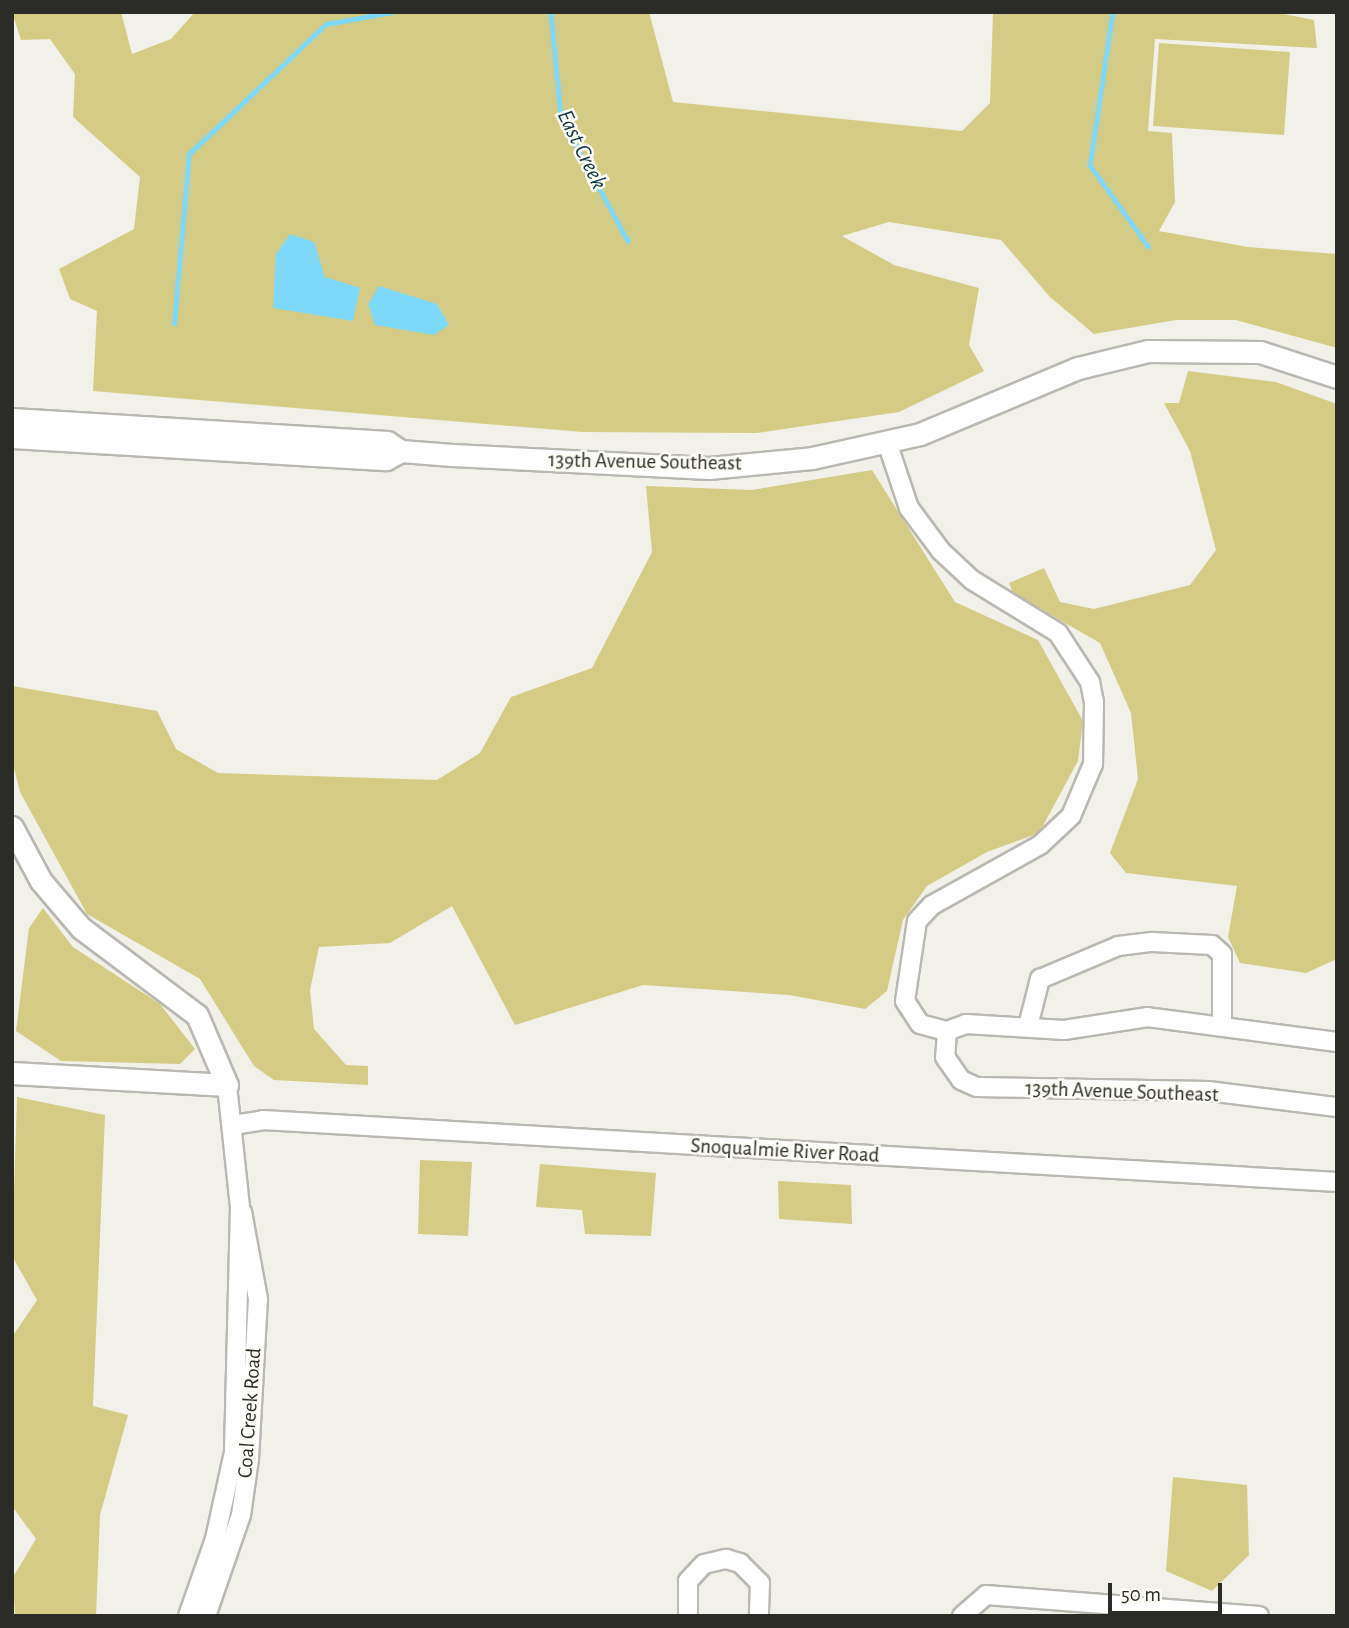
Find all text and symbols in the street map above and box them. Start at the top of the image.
water label: East Creek [550,106,612,194]
street label: 139th Avenue Southeast [548,448,742,476]
street label: 139th Avenue Southeast [1025,1076,1219,1108]
street label: Snoqualmie River Road [690,1133,880,1169]
street label: Coal Creek Road [233,1347,267,1479]
scale bar [1111,1568,1225,1612]
text: 50 m [1121,1584,1161,1605]

